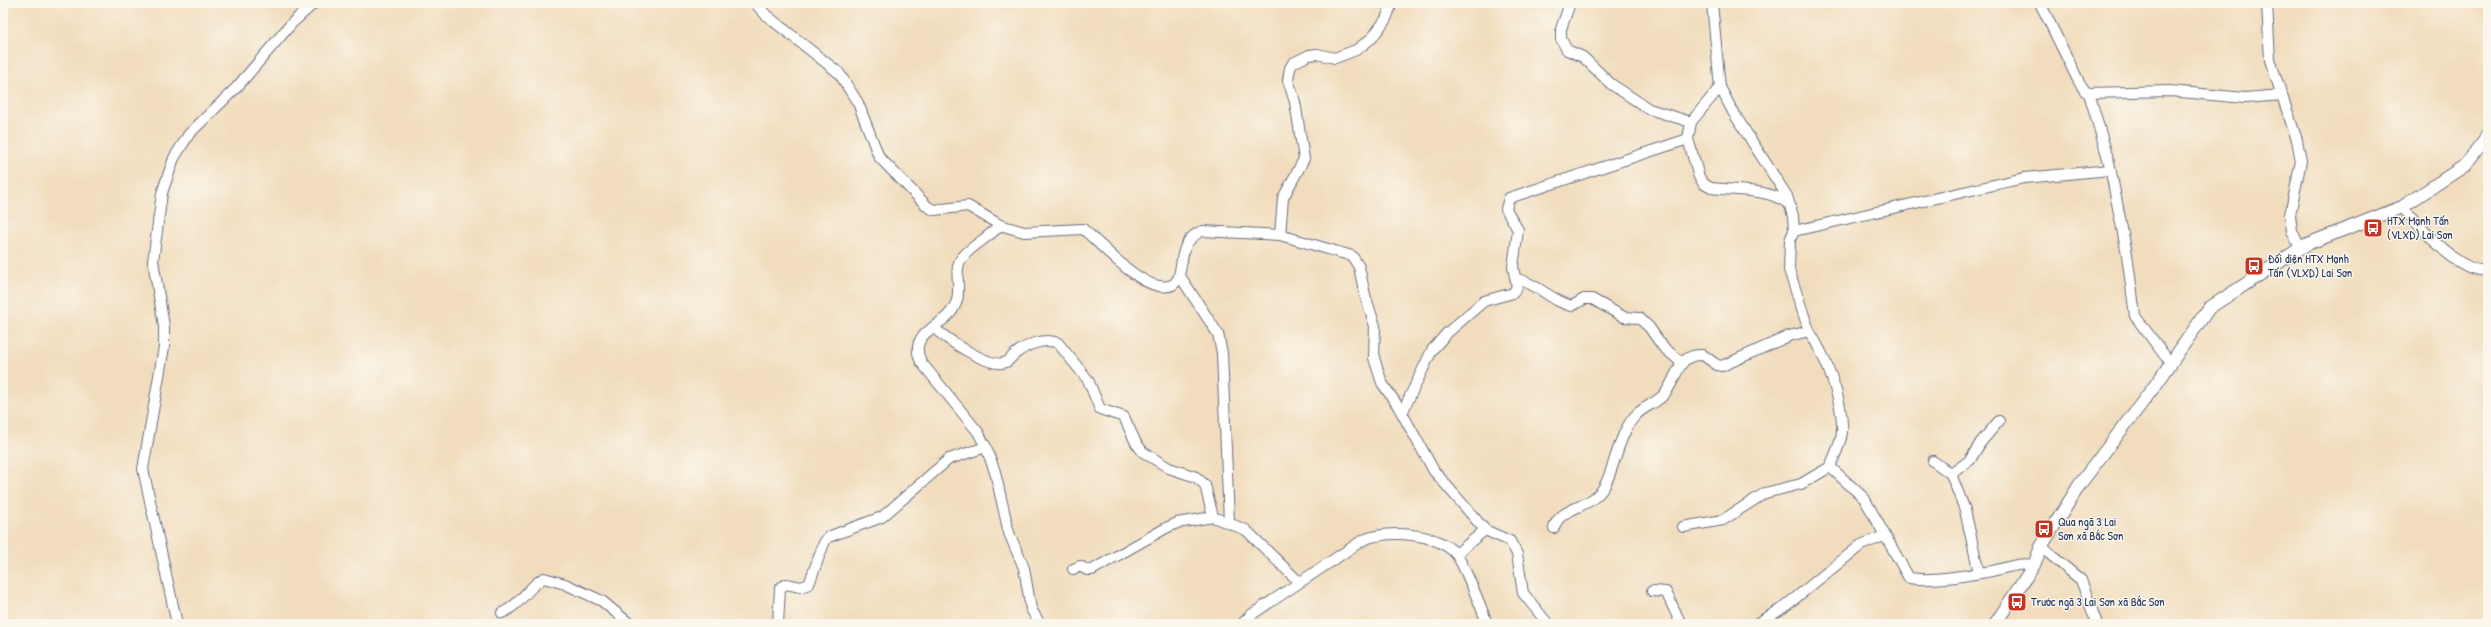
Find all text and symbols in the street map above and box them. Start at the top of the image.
place label: HTX Mạnh Tấn (VLXD) Lai Sơn [2387,212,2453,243]
bus stop icon: HTX Mạnh Tấn (VLXD) Lai Sơn [2362,217,2384,239]
place label: Đối diện HTX Mạnh Tấn (VLXD) Lai Sơn [2268,250,2352,281]
bus stop icon: Đối diện HTX Mạnh Tấn (VLXD) Lai Sơn [2243,255,2265,277]
place label: Qua ngã 3 Lai Sơn xã Bắc Sơn [2058,513,2123,544]
bus stop icon: Qua ngã 3 Lai Sơn xã Bắc Sơn [2033,518,2055,540]
bus stop icon: Trước ngã 3 Lai Sơn xã Bắc Sơn [2006,591,2028,613]
place label: Trước ngã 3 Lai Sơn xã Bắc Sơn [2031,593,2165,610]

